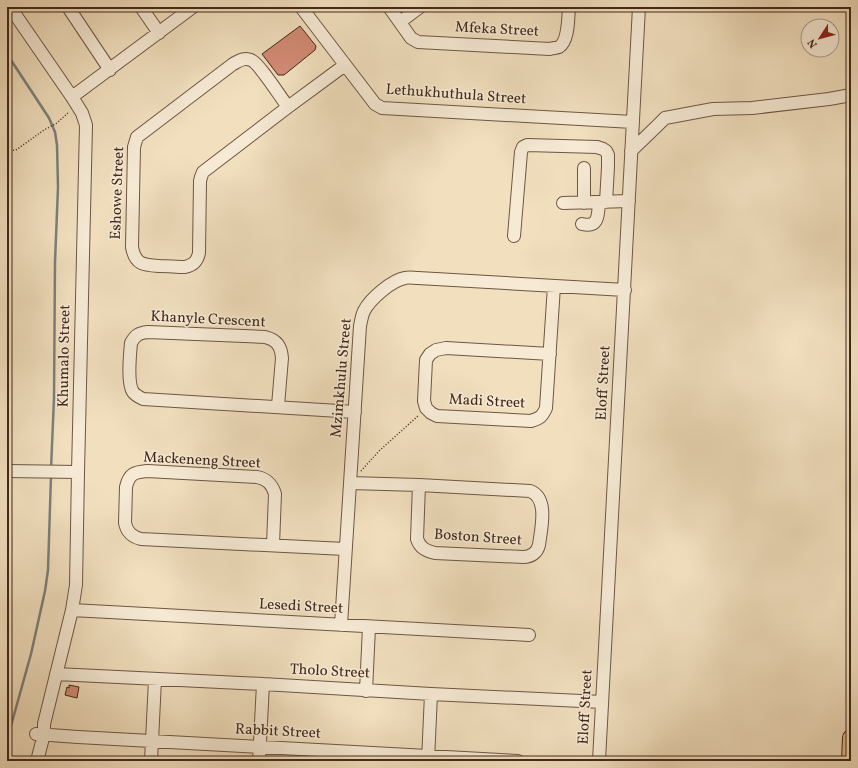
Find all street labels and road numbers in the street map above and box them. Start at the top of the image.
street label: Mfeka Street [454,17,540,43]
street label: Lethukhuthula Street [385,80,527,110]
street label: Eshowe Street [106,146,130,240]
street label: Khumalo Street [54,304,76,408]
street label: Khanyle Crescent [150,306,266,334]
street label: Mzimkhulu Street [326,317,358,439]
street label: Eloff Street [592,345,616,421]
street label: Madi Street [448,390,526,414]
street label: Mackeneng Street [143,447,261,475]
street label: Boston Street [433,524,523,552]
street label: Lesedi Street [258,594,344,620]
street label: Tholo Street [289,659,371,685]
street label: Eloff Street [574,669,598,745]
street label: Rabbit Street [234,719,322,745]

